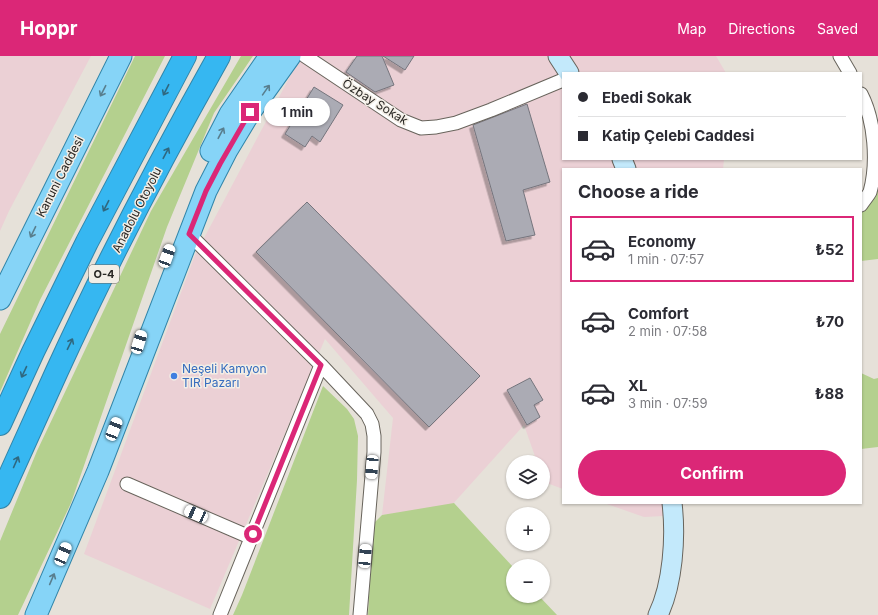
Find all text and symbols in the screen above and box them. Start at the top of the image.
text: Hoppr [20,17,78,40]
text: Map [677,20,706,37]
text: Directions [728,20,795,37]
text: Saved [817,20,858,37]
street label: Özbay Sokak [340,75,411,128]
one-way arrow [162,84,169,96]
one-way arrow [262,84,270,95]
one-way arrow [99,85,106,97]
text: Ebedi Sokak [602,88,692,107]
callout: 1 min [264,98,330,126]
route end [241,103,259,121]
text: 1 min [281,104,313,120]
text: Katip Çelebi Caddesi [602,126,754,145]
one-way arrow [218,127,225,139]
street label: Kanuni Caddesi [33,134,86,220]
one-way arrow [163,147,171,159]
street label: Anadolu Otoyolu [109,165,165,255]
text: Choose a ride [578,181,699,202]
one-way arrow [102,199,109,211]
one-way arrow [28,226,36,238]
icon: car [580,231,616,267]
text: Economy [628,232,696,251]
text: ₺52 [815,240,844,259]
car [157,243,177,269]
text: 1 min · 07:57 [628,251,704,267]
road number: O-4 [89,265,119,283]
icon: car [580,303,616,339]
text: Comfort [628,304,689,323]
text: ₺70 [816,312,844,331]
text: 2 min · 07:58 [628,323,707,339]
car [130,329,148,355]
one-way arrow [67,338,74,350]
place label: Neşeli Kamyon TIR Pazarı [182,361,267,390]
one-way arrow [20,366,27,378]
marker: Neşeli Kamyon TIR Pazarı [169,371,179,381]
icon: car [580,375,616,411]
text: XL [628,376,648,395]
text: ₺88 [815,384,844,403]
text: 3 min · 07:59 [628,395,708,411]
car [104,416,124,442]
button: Confirm [578,450,846,496]
car [365,455,379,479]
map controls [506,455,550,603]
button: layers [506,455,550,499]
one-way arrow [13,456,20,468]
car [183,504,209,524]
button: + [506,507,550,551]
route start [244,525,262,543]
car [53,541,73,567]
car [358,544,372,568]
button: − [506,559,550,603]
one-way arrow [49,574,56,586]

